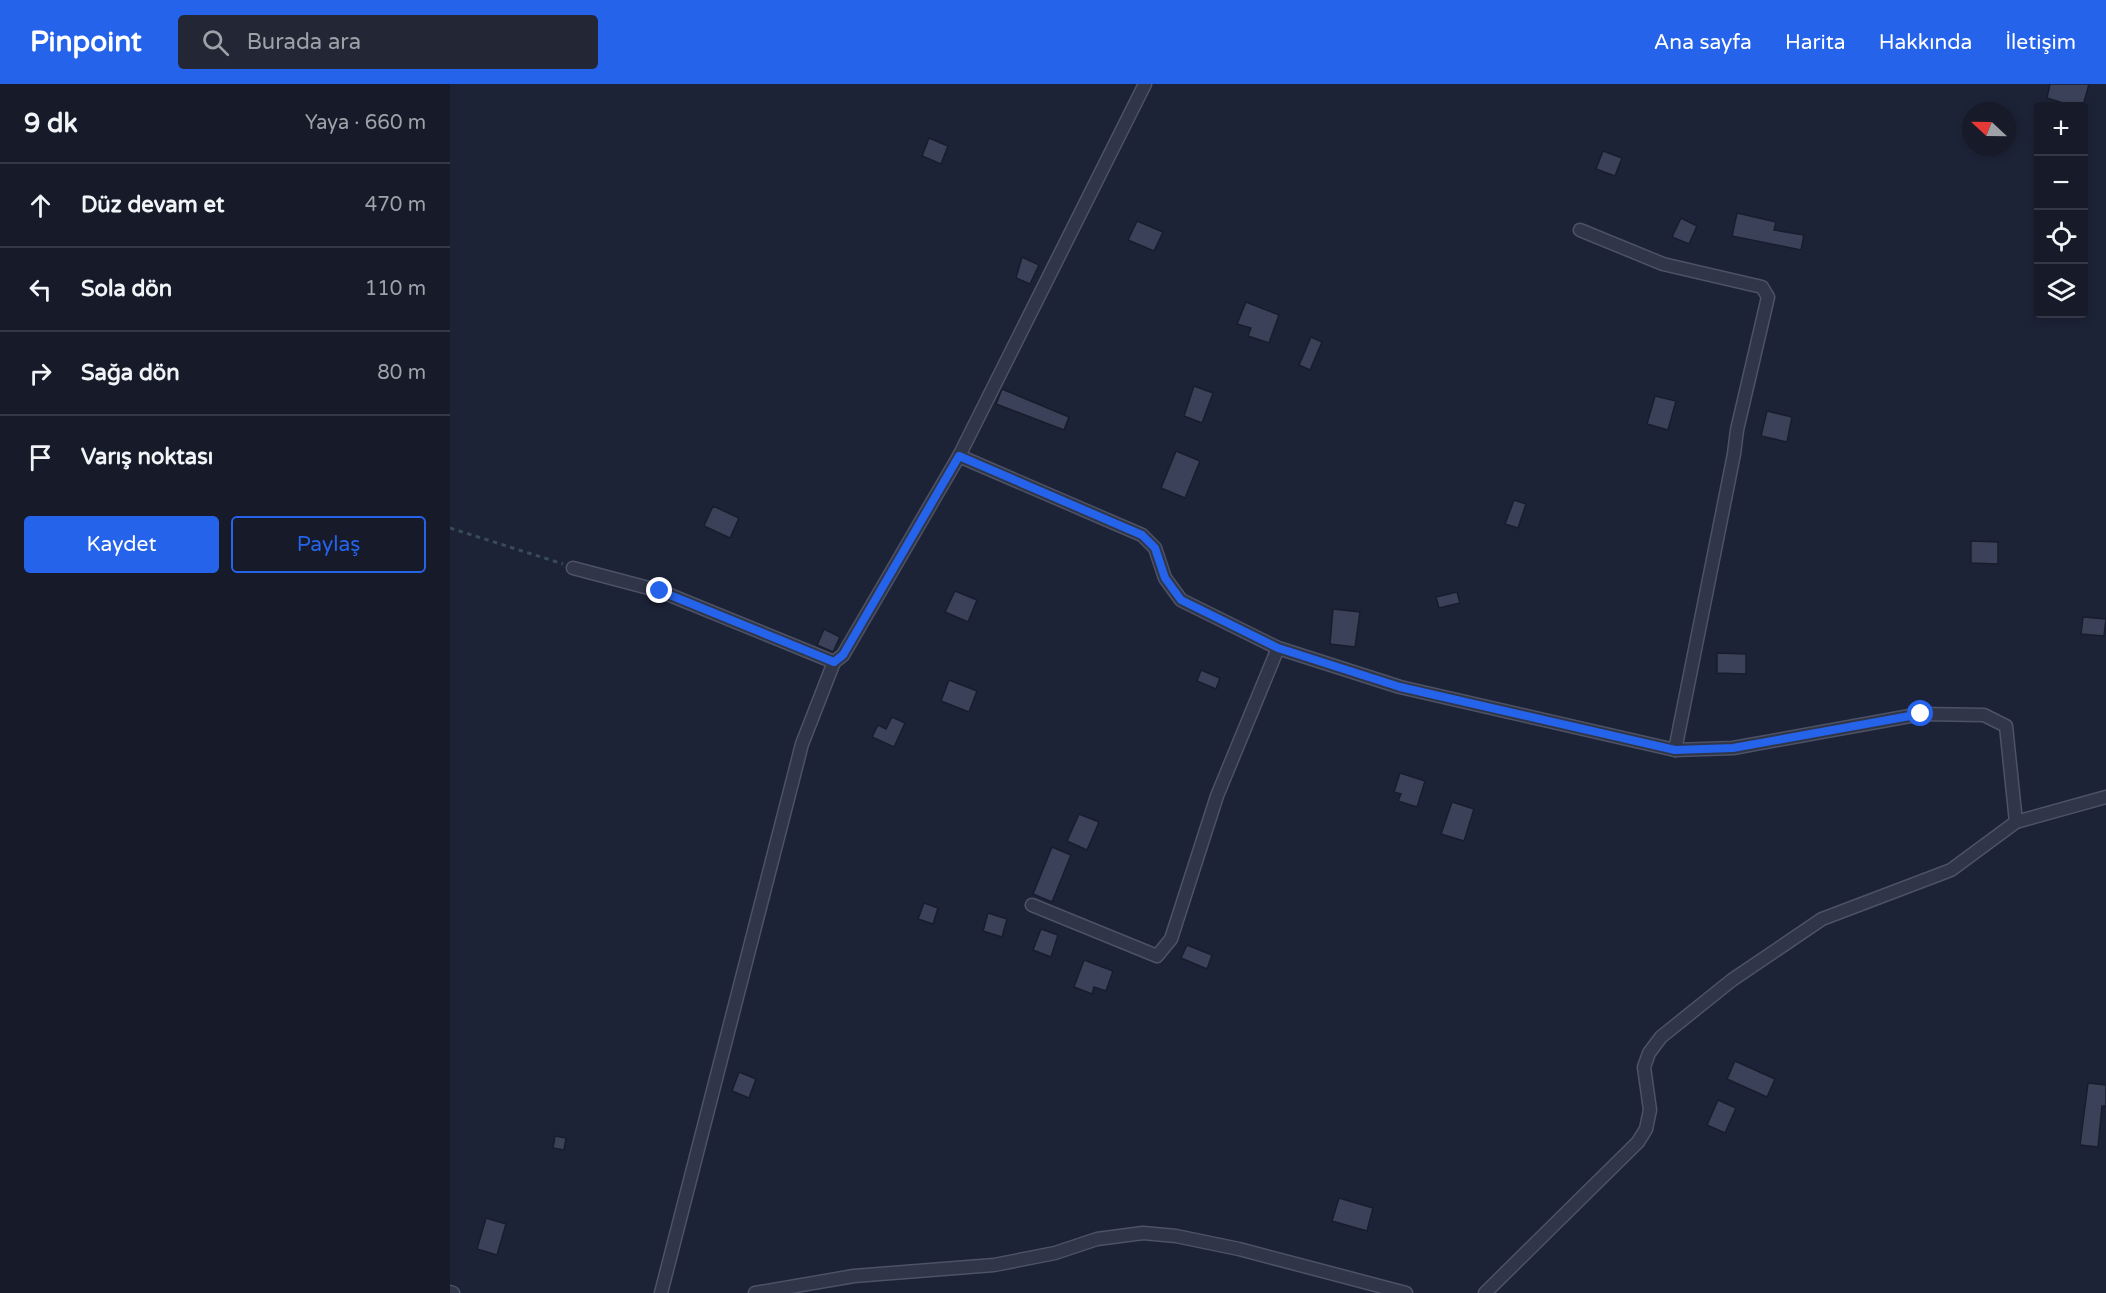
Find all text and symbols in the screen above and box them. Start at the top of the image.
search box [178,15,598,69]
text: Pinpoint [30,25,142,59]
icon: search [199,26,232,59]
text: Burada ara [247,29,361,55]
text: Ana sayfa [1654,30,1752,55]
text: Harita [1785,30,1846,55]
text: Hakkında [1879,30,1972,55]
text: İletişim [2005,30,2076,55]
north arrow [1962,102,2016,156]
map controls [2034,102,2088,318]
button: + [2034,102,2088,156]
text: 9 dk [24,108,78,139]
text: Yaya · 660 m [305,111,426,135]
button: − [2034,156,2088,210]
icon: ahead [24,189,57,222]
text: Düz devam et [81,192,224,218]
text: 470 m [365,193,426,217]
button: locate [2034,210,2088,264]
button: layers [2034,264,2088,318]
icon: left [24,273,57,306]
text: Sola dön [81,276,172,302]
text: 110 m [365,277,426,301]
icon: right [24,357,57,390]
text: Sağa dön [81,360,180,386]
text: 80 m [377,361,426,385]
icon: arrive [24,441,57,474]
text: Varış noktası [81,444,213,470]
button: Kaydet [24,516,219,573]
button: Paylaş [231,516,426,573]
route end [646,577,672,603]
route start [1907,700,1933,726]

